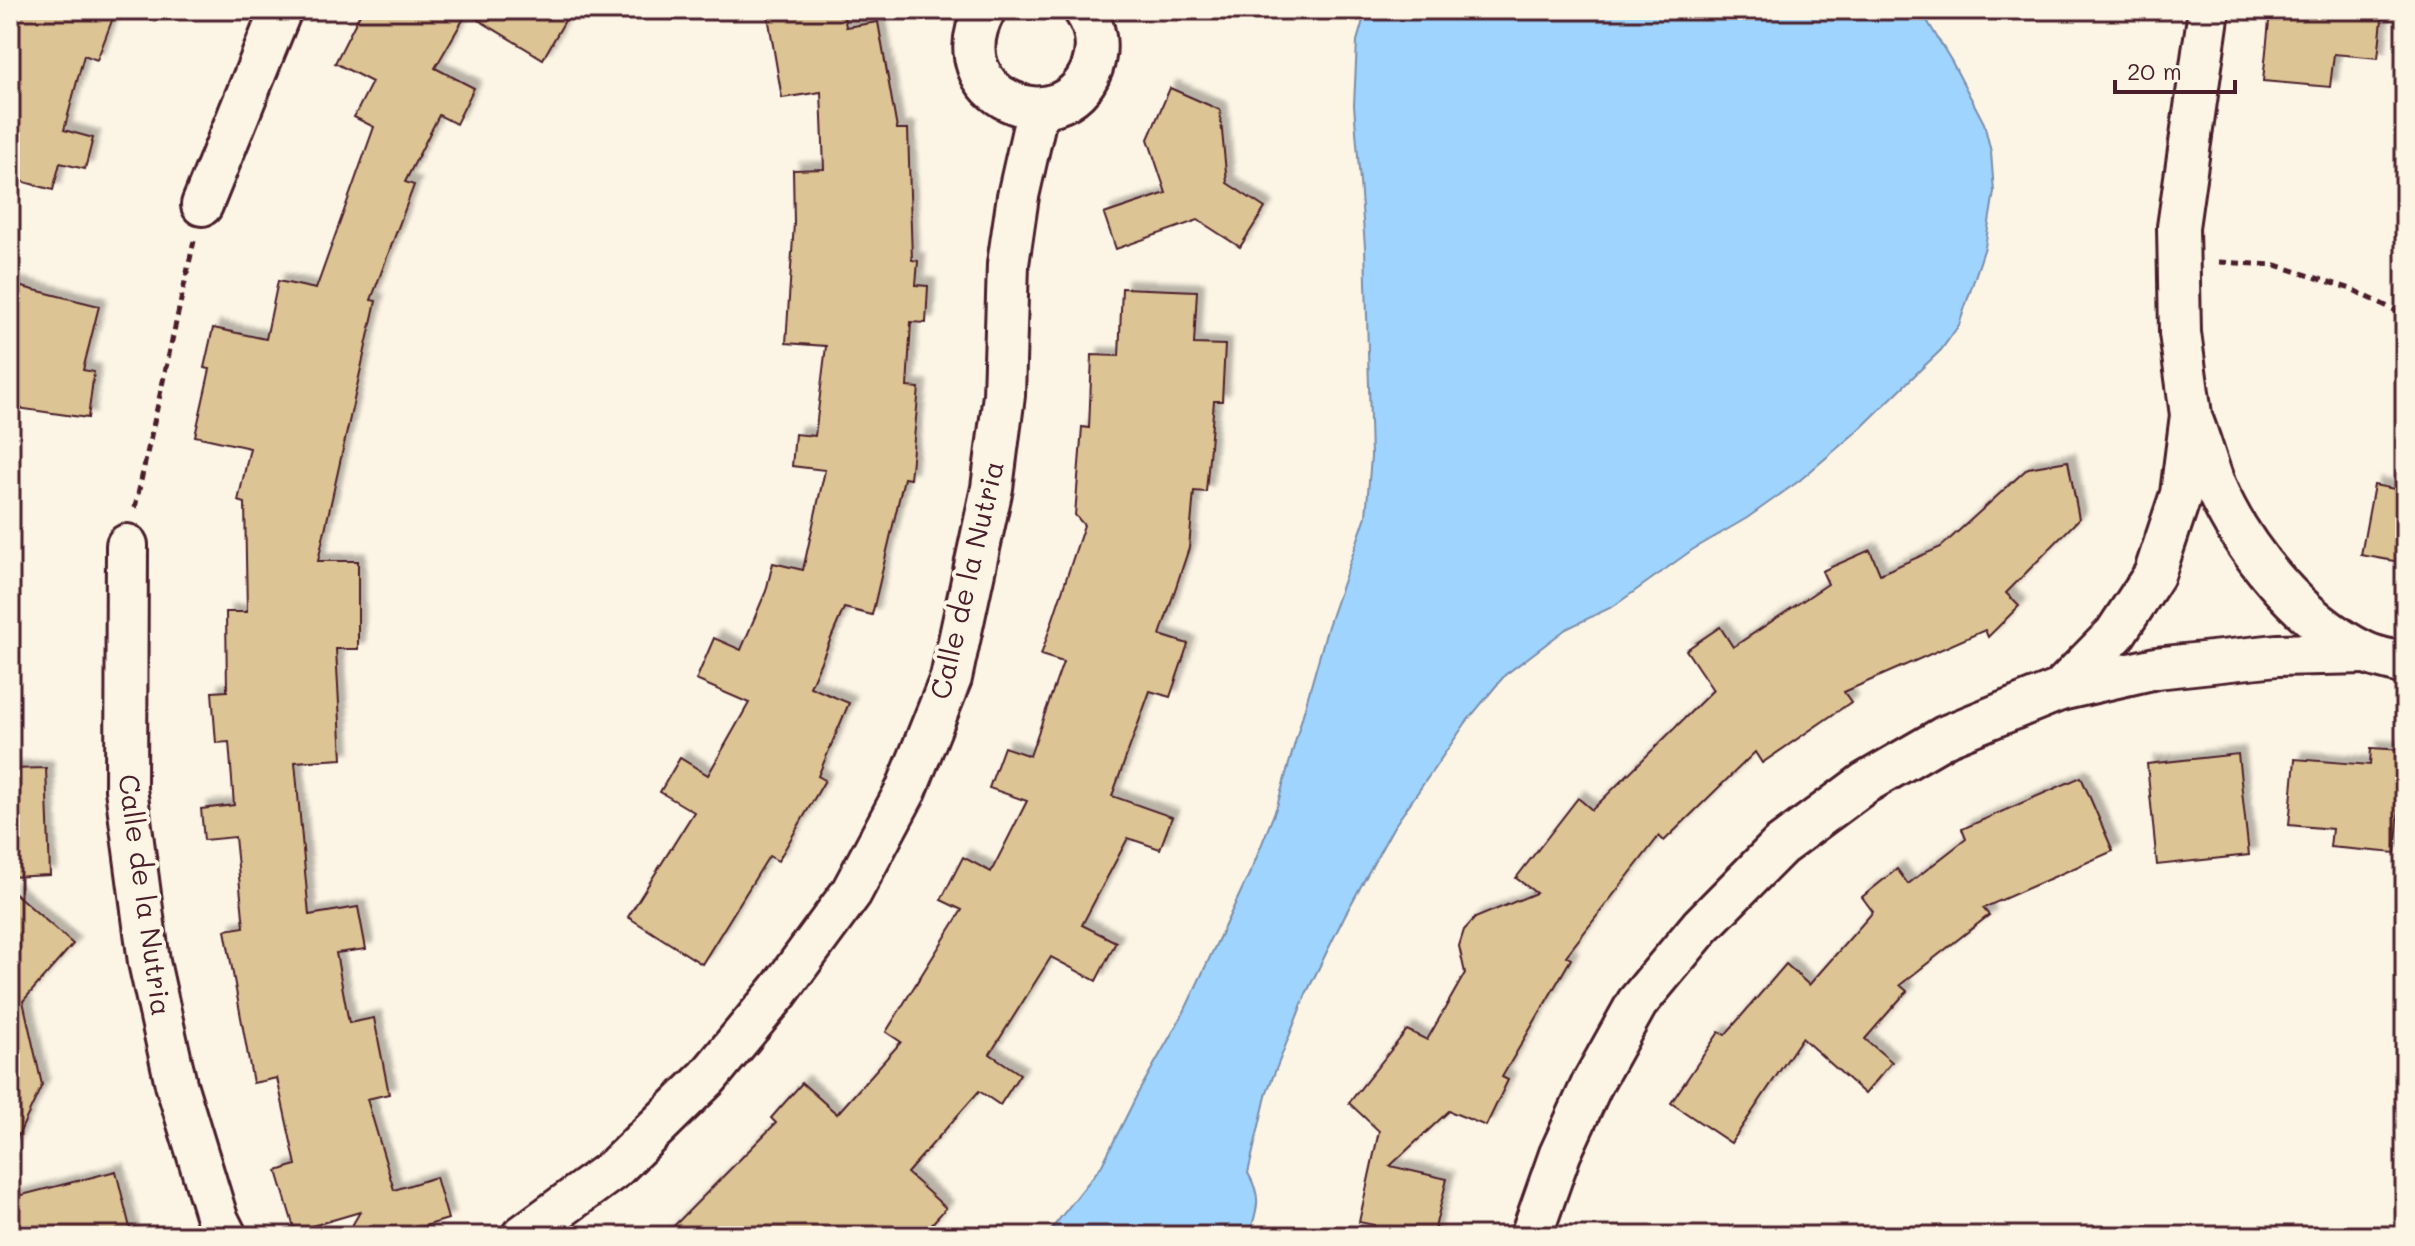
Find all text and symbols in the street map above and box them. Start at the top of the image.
scale bar [2115,44,2235,94]
text: 20 m [2127,55,2182,86]
street label: Calle de la Nutria [921,457,1011,703]
street label: Calle de la Nutria [111,772,181,1018]

